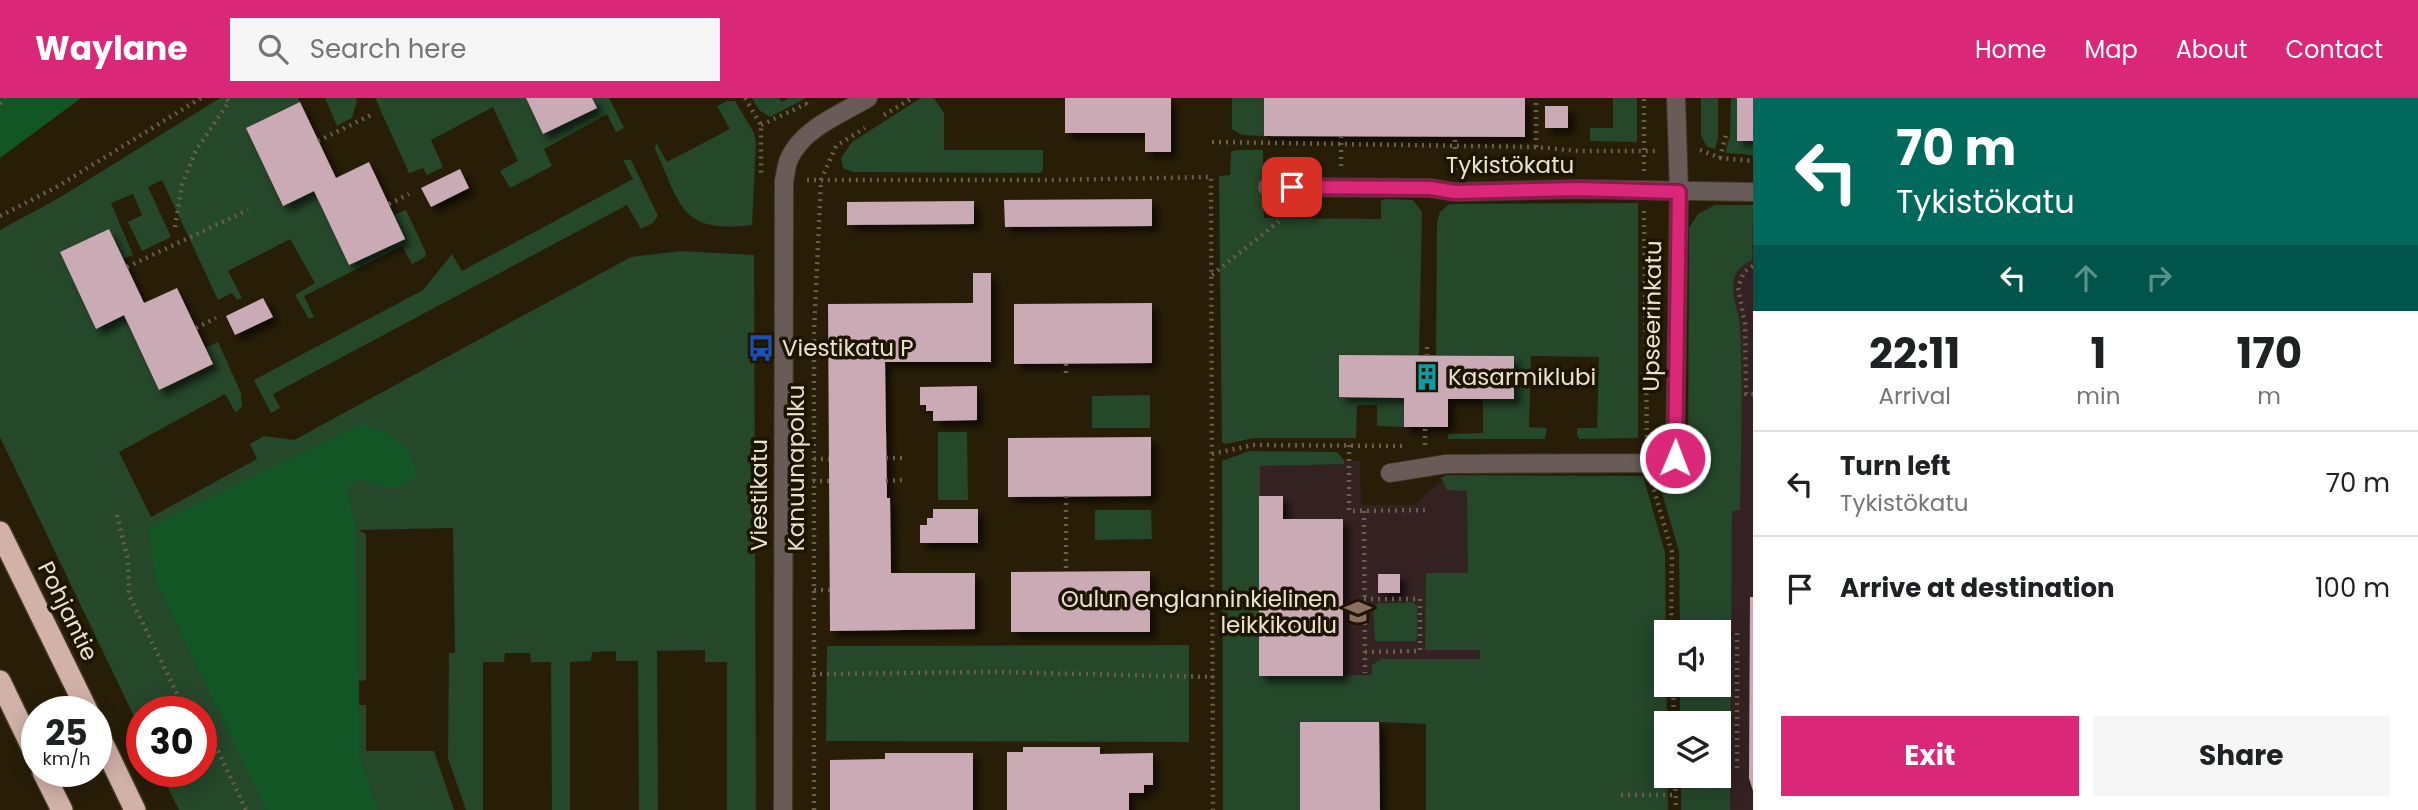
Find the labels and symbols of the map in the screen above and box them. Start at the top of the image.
street label: Tykistökatu [1446,149,1574,181]
pin [1262,157,1322,217]
street label: Upseerinkatu [1635,240,1669,392]
place label: Viestikatu P [782,332,913,364]
bus stop icon: Viestikatu P [746,333,776,363]
place label: Kasarmiklubi [1448,361,1596,393]
building icon: Kasarmiklubi [1412,362,1442,392]
street label: Kanuunapolku [780,385,812,551]
position arrow [1638,421,1712,495]
street label: Viestikatu [743,439,775,551]
street label: Pohjantie [30,556,106,666]
place label: Oulun englanninkielinen leikkikoulu [1061,583,1337,641]
school or university icon: Oulun englanninkielinen leikkikoulu [1343,597,1373,627]
speed limit sign: 30 [126,696,217,787]

